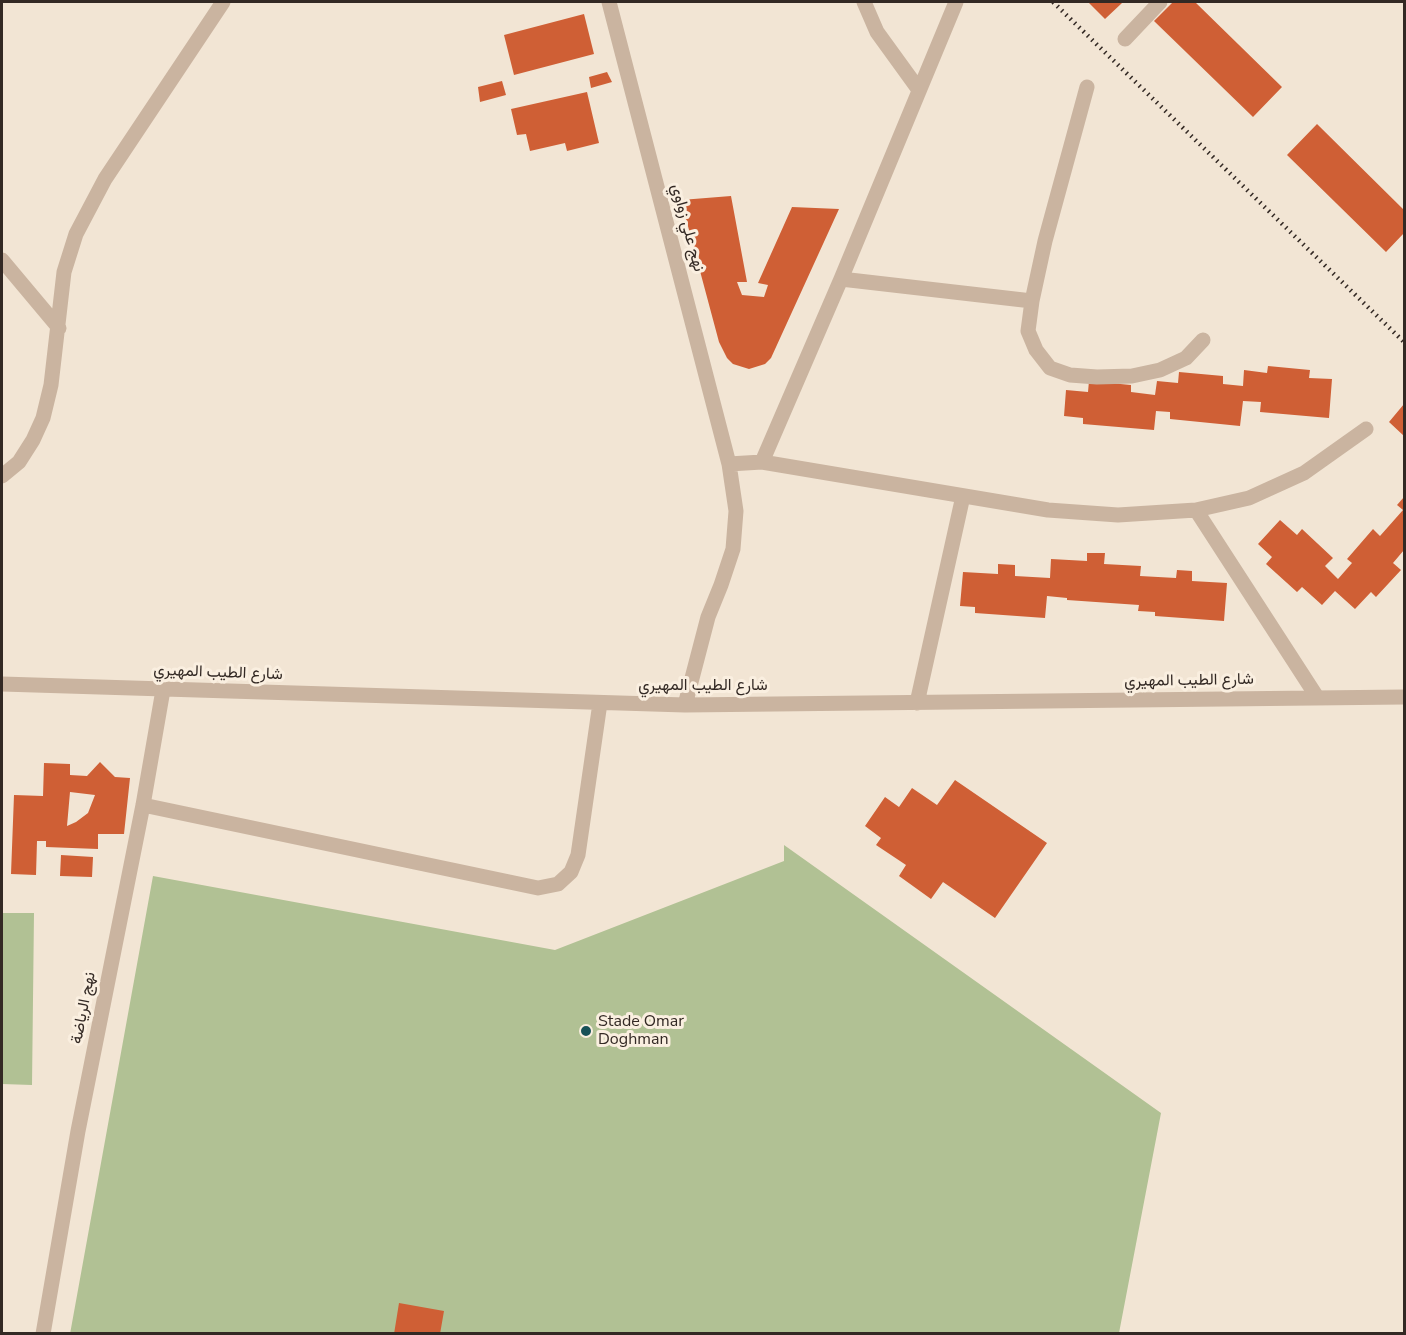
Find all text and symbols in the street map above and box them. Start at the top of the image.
street label: نهج علي زواوي [666,182,708,274]
street label: شارع الطيب المهيري [153,661,283,685]
street label: شارع الطيب المهيري [1124,670,1254,692]
street label: شارع الطيب المهيري [638,676,768,696]
street label: نهج الرياضة [68,970,100,1046]
place label: Stade Omar Doghman [598,1012,684,1050]
marker: Stade Omar Doghman [579,1024,593,1038]

